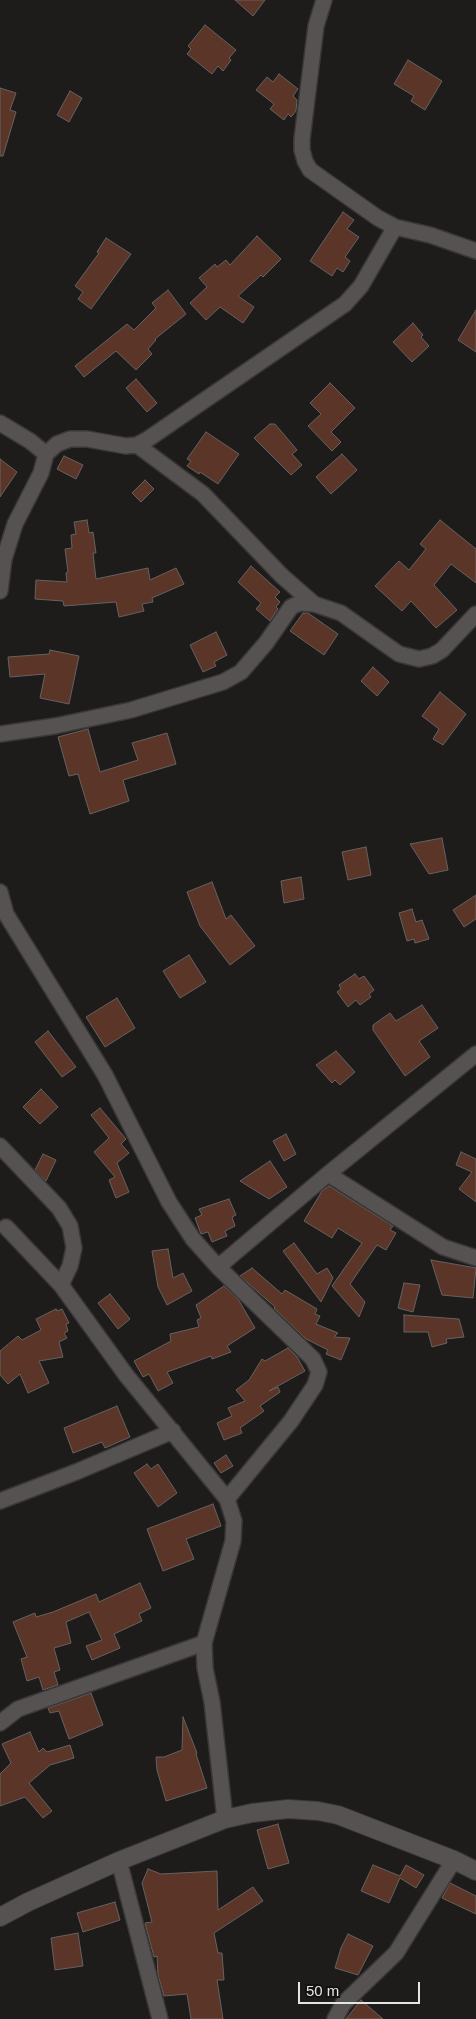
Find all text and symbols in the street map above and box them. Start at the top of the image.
scale bar [301,1972,424,2004]
text: 50 m [306,1982,339,1999]

